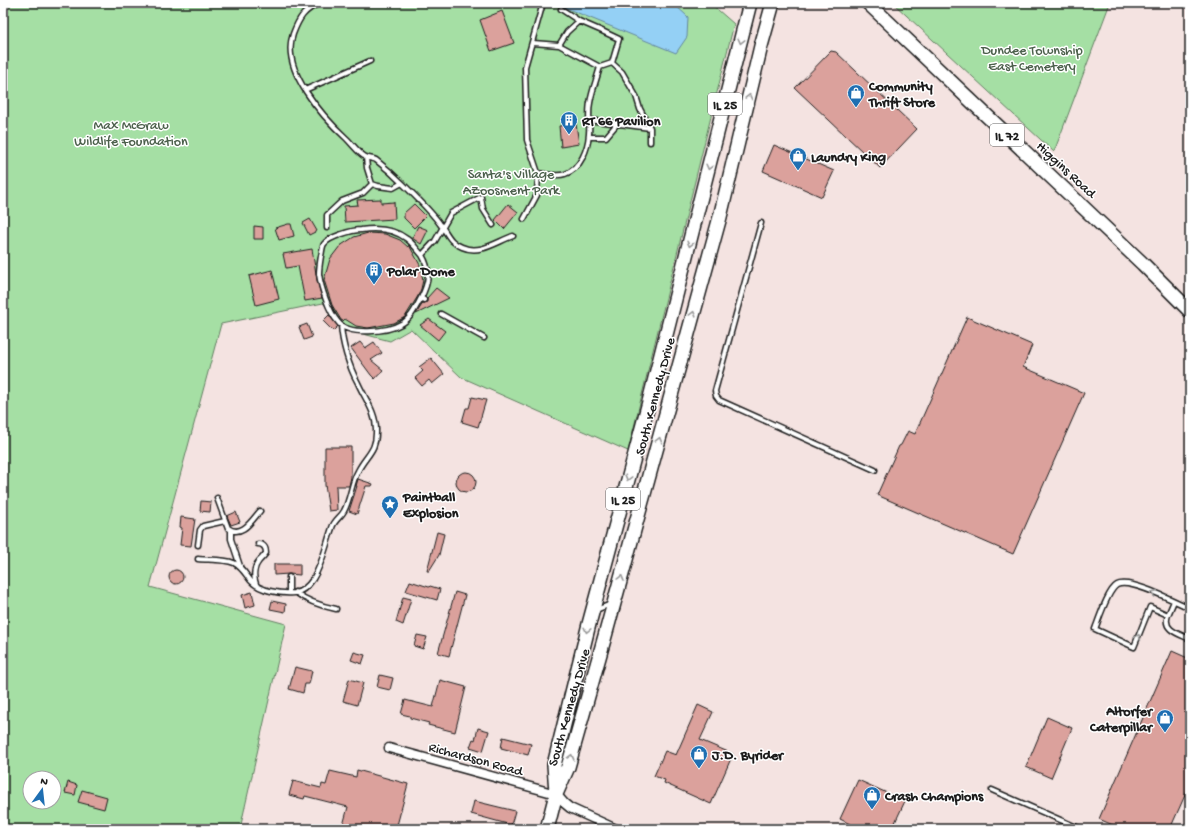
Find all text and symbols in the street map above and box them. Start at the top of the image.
one-way arrow [737,37,746,44]
park label: Dundee Township East Cemetery [980,43,1083,76]
place label: Community Thrift Store [868,79,936,112]
shop icon: Community Thrift Store [846,83,866,108]
road number: IL 25 [708,93,742,115]
one-way arrow [744,94,752,100]
building icon: RT 66 Pavilion [559,110,579,135]
place label: RT 66 Pavilion [581,114,661,131]
park label: Max McGraw Wildlife Foundation [74,118,188,151]
road number: IL 72 [990,124,1024,146]
street label: Higgins Road [1032,139,1100,204]
shop icon: Laundry King [788,146,808,171]
place label: Laundry King [811,150,886,167]
one-way arrow [706,164,714,170]
park label: Santa's Village AZoosment Park [463,167,561,200]
one-way arrow [686,240,695,247]
building icon: Polar Dome [364,260,384,285]
place label: Polar Dome [386,264,455,281]
one-way arrow [688,311,697,318]
street label: South Kennedy Drive [633,335,681,457]
one-way arrow [654,436,663,443]
one-way arrow [625,474,633,481]
road number: IL 25 [606,488,640,510]
place label: Paintball Explosion [402,490,459,523]
place icon: Paintball Explosion [380,494,400,519]
one-way arrow [616,575,625,582]
one-way arrow [1151,589,1158,597]
one-way arrow [584,627,592,633]
one-way arrow [1134,633,1142,640]
street label: South Kennedy Drive [546,646,595,768]
place label: Altorfer Caterpillar [1089,704,1154,737]
shop icon: Altorfer Caterpillar [1155,708,1175,733]
street label: Richardson Road [427,740,526,782]
shop icon: J.D. Byrider [689,744,709,769]
place label: J.D. Byrider [711,748,785,765]
one-way arrow [566,754,574,761]
north arrow [22,770,62,810]
text: N [39,776,49,789]
shop icon: Crash Champions [862,785,882,810]
place label: Crash Champions [884,789,984,806]

